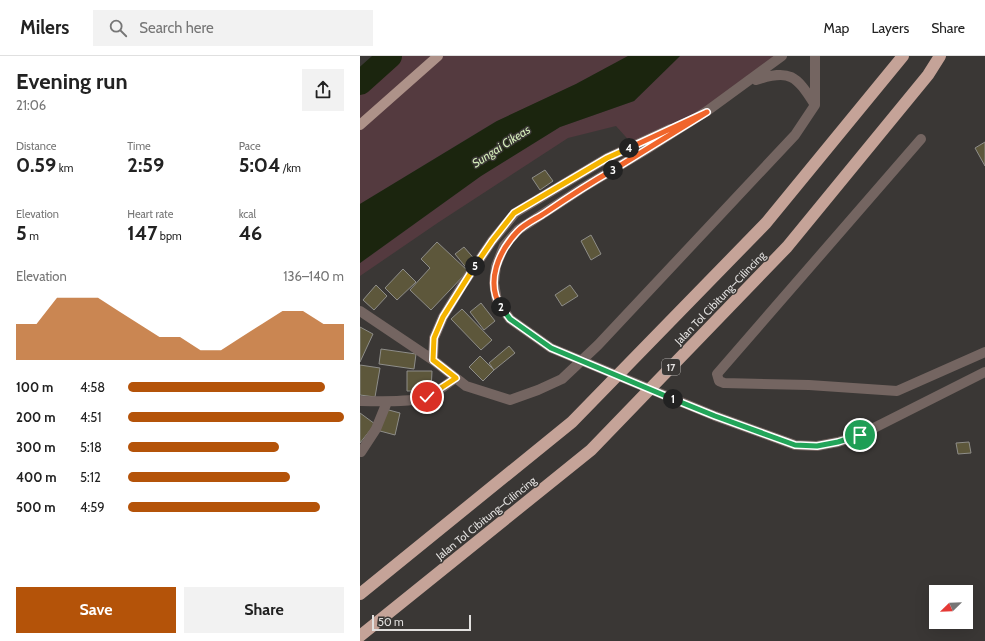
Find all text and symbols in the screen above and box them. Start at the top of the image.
search box [93,10,373,46]
text: Milers [20,16,69,39]
icon: search [107,17,129,39]
text: Search here [139,19,214,37]
text: Map [824,19,849,37]
text: Layers [871,19,909,37]
text: Share [931,19,965,37]
text: Evening run [16,68,128,95]
button: share [302,69,344,111]
text: 21:06 [16,97,46,113]
water label: Sungai Cikeas [469,121,533,170]
pin: 4 [619,138,639,158]
text: Distance [16,139,57,153]
text: Time [127,139,151,153]
text: Pace [239,139,261,153]
text: 4 [626,141,632,155]
text: 0.59 [16,153,56,177]
text: 2:59 [127,153,164,177]
text: 5:04 [239,153,280,177]
pin: 3 [603,160,623,180]
text: km [56,161,73,175]
text: /km [280,161,301,175]
text: 3 [610,163,616,177]
text: Elevation [16,207,59,221]
text: Heart rate [127,207,173,221]
text: kcal [239,207,256,221]
text: 5 [16,221,27,245]
text: 147 [127,221,157,245]
text: 46 [239,221,262,245]
text: m [27,229,39,243]
text: bpm [157,229,182,243]
street label: Jalan Tol Cibitung–Cilincing [671,248,769,349]
pin: 5 [465,256,485,276]
text: 5 [472,259,478,273]
text: Elevation [16,268,67,284]
text: 136–140 m [283,268,344,284]
pin: 2 [491,297,511,317]
text: 2 [498,300,504,314]
road number: 17 [662,359,680,375]
text: 100 m [16,379,53,395]
text: 4:58 [80,379,105,395]
pin [410,380,444,414]
icon: check [416,386,438,408]
pin: 1 [663,389,683,409]
text: 1 [671,392,675,406]
text: 200 m [16,409,55,425]
text: 4:51 [80,409,102,425]
pin [843,418,877,452]
icon: arrive [849,424,871,446]
text: 300 m [16,439,56,455]
text: 5:18 [80,439,102,455]
text: 400 m [16,469,57,485]
text: 5:12 [80,469,101,485]
street label: Jalan Tol Cibitung–Cilincing [432,473,539,563]
text: 500 m [16,499,56,515]
text: 4:59 [80,499,105,515]
north arrow [929,585,973,629]
map controls [929,585,973,629]
button: Save [16,587,176,633]
button: Share [184,587,344,633]
scale bar [372,613,471,632]
text: 50 m [378,615,404,629]

